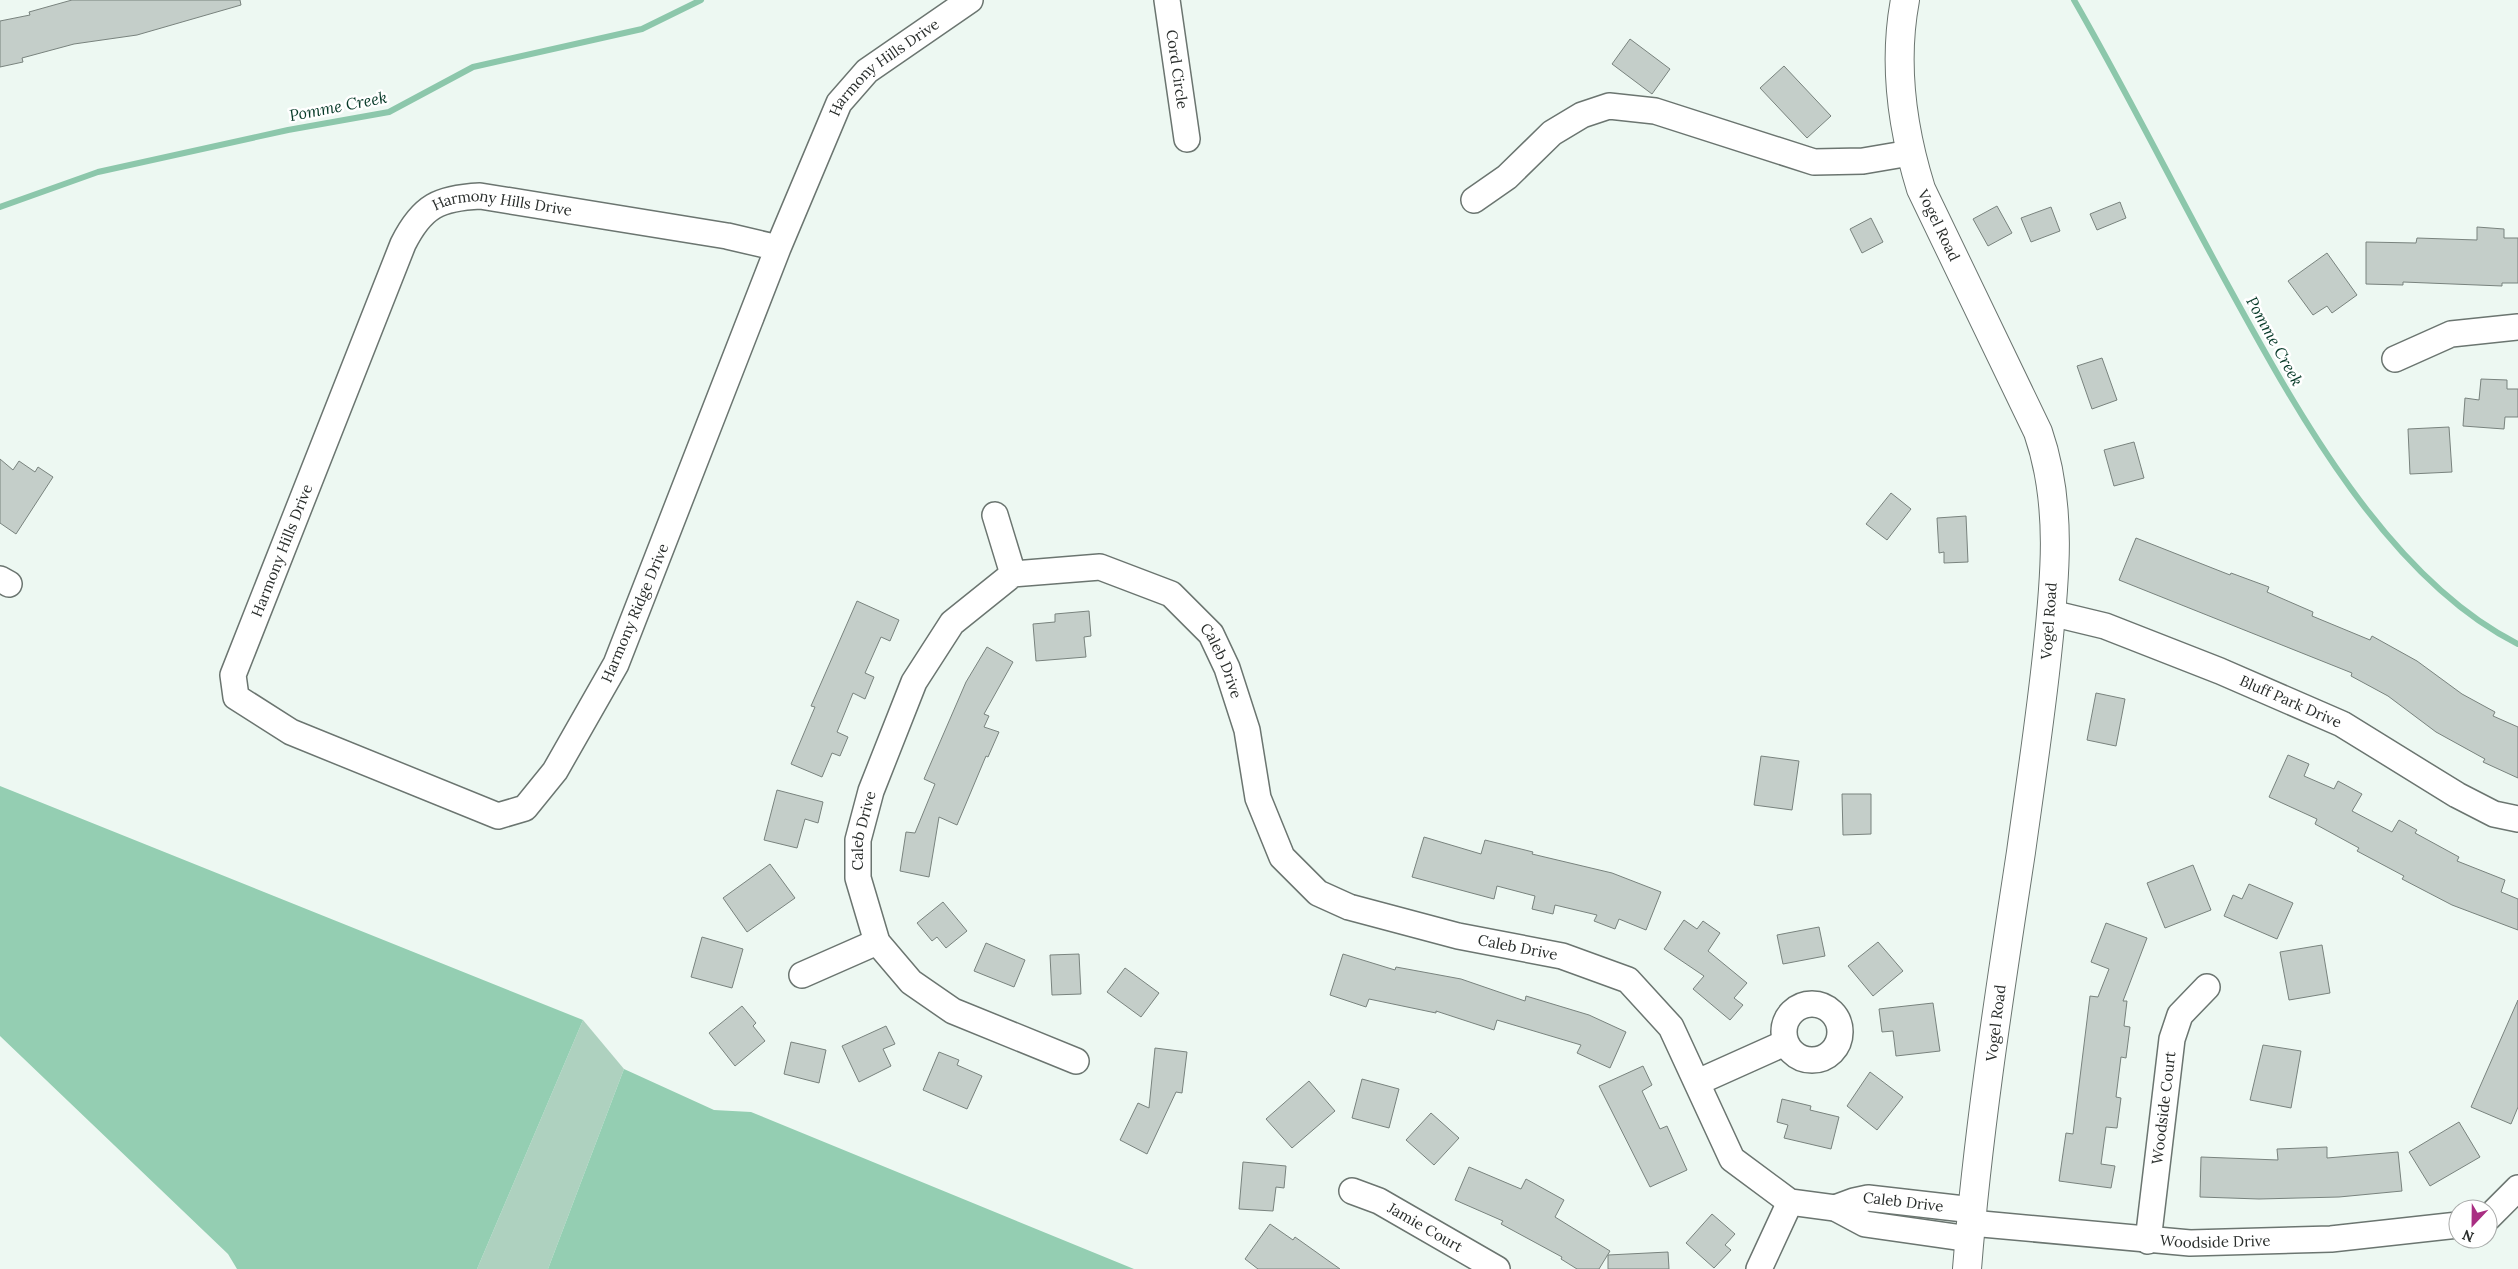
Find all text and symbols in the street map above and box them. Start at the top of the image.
street label: Harmony Hills Drive [825,14,943,119]
street label: Cord Circle [1162,28,1193,110]
water label: Pomme Creek [287,87,389,125]
street label: Vogel Road [1913,185,1964,264]
street label: Harmony Hills Drive [429,186,573,220]
water label: Pomme Creek [2242,293,2308,389]
street label: Harmony Hills Drive [247,481,316,620]
street label: Harmony Ridge Drive [597,540,672,685]
street label: Vogel Road [2036,582,2061,661]
street label: Caleb Drive [1196,619,1246,701]
street label: Bluff Park Drive [2237,671,2345,732]
street label: Caleb Drive [848,789,880,870]
street label: Caleb Drive [1476,930,1559,964]
street label: Vogel Road [1981,983,2010,1063]
street label: Woodside Court [2147,1050,2179,1166]
street label: Caleb Drive [1862,1188,1944,1216]
street label: Jamie Court [1384,1198,1466,1256]
north arrow [2448,1199,2498,1249]
text: N [2460,1226,2477,1246]
street label: Woodside Drive [2159,1230,2271,1252]

